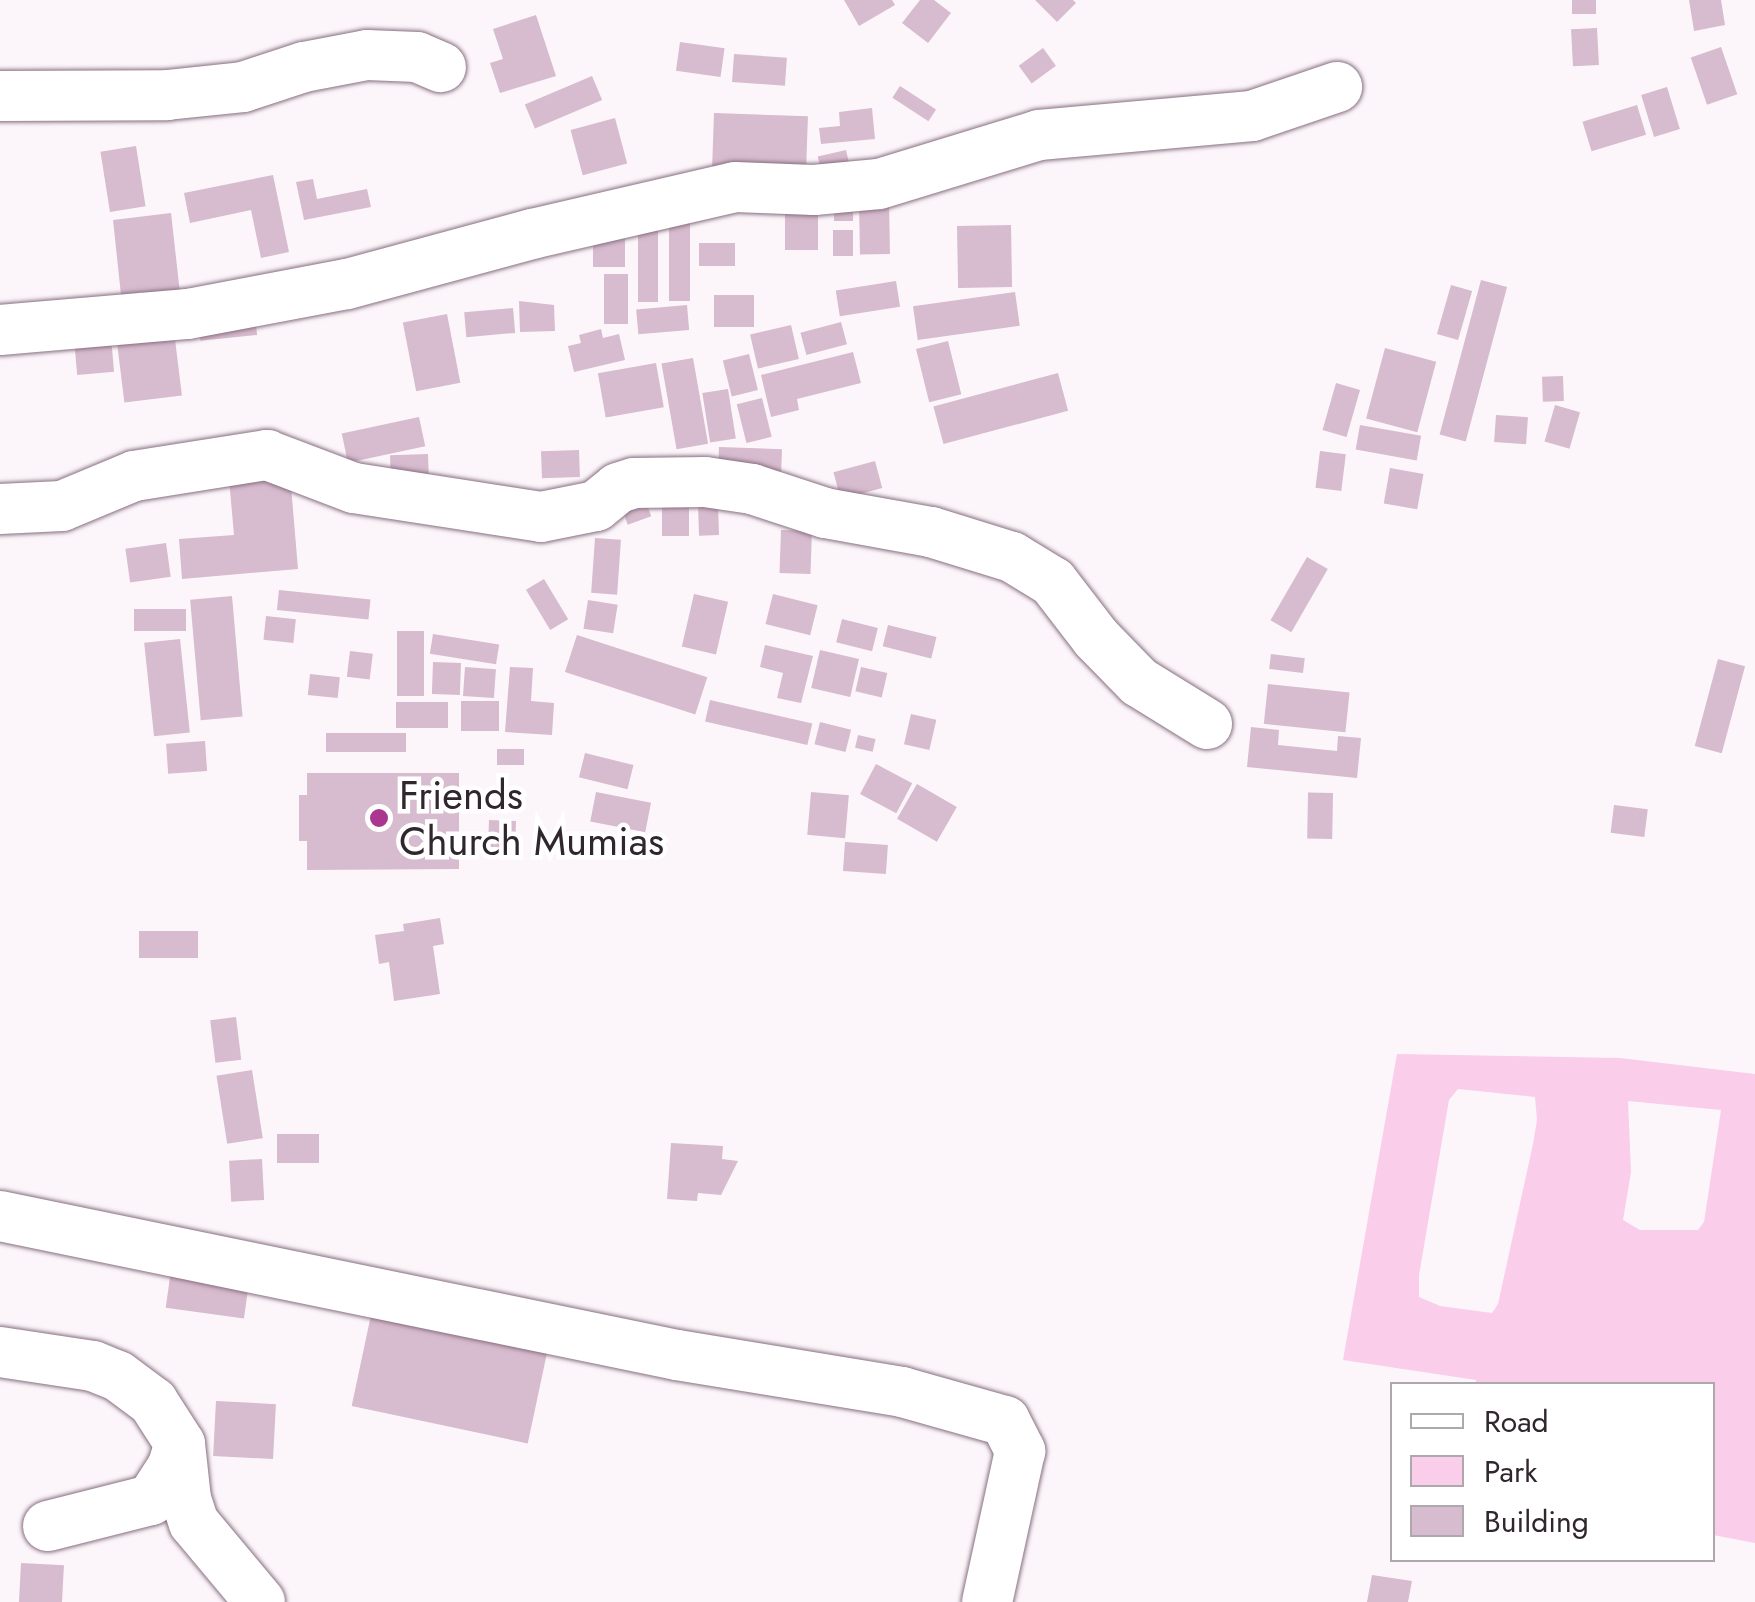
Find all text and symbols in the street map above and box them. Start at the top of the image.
place label: Friends Church Mumias [399,771,664,865]
marker: Friends Church Mumias [368,807,390,829]
legend [1390,1382,1715,1562]
text: Road [1484,1400,1549,1443]
text: Park [1484,1450,1537,1493]
text: Building [1484,1500,1589,1543]

